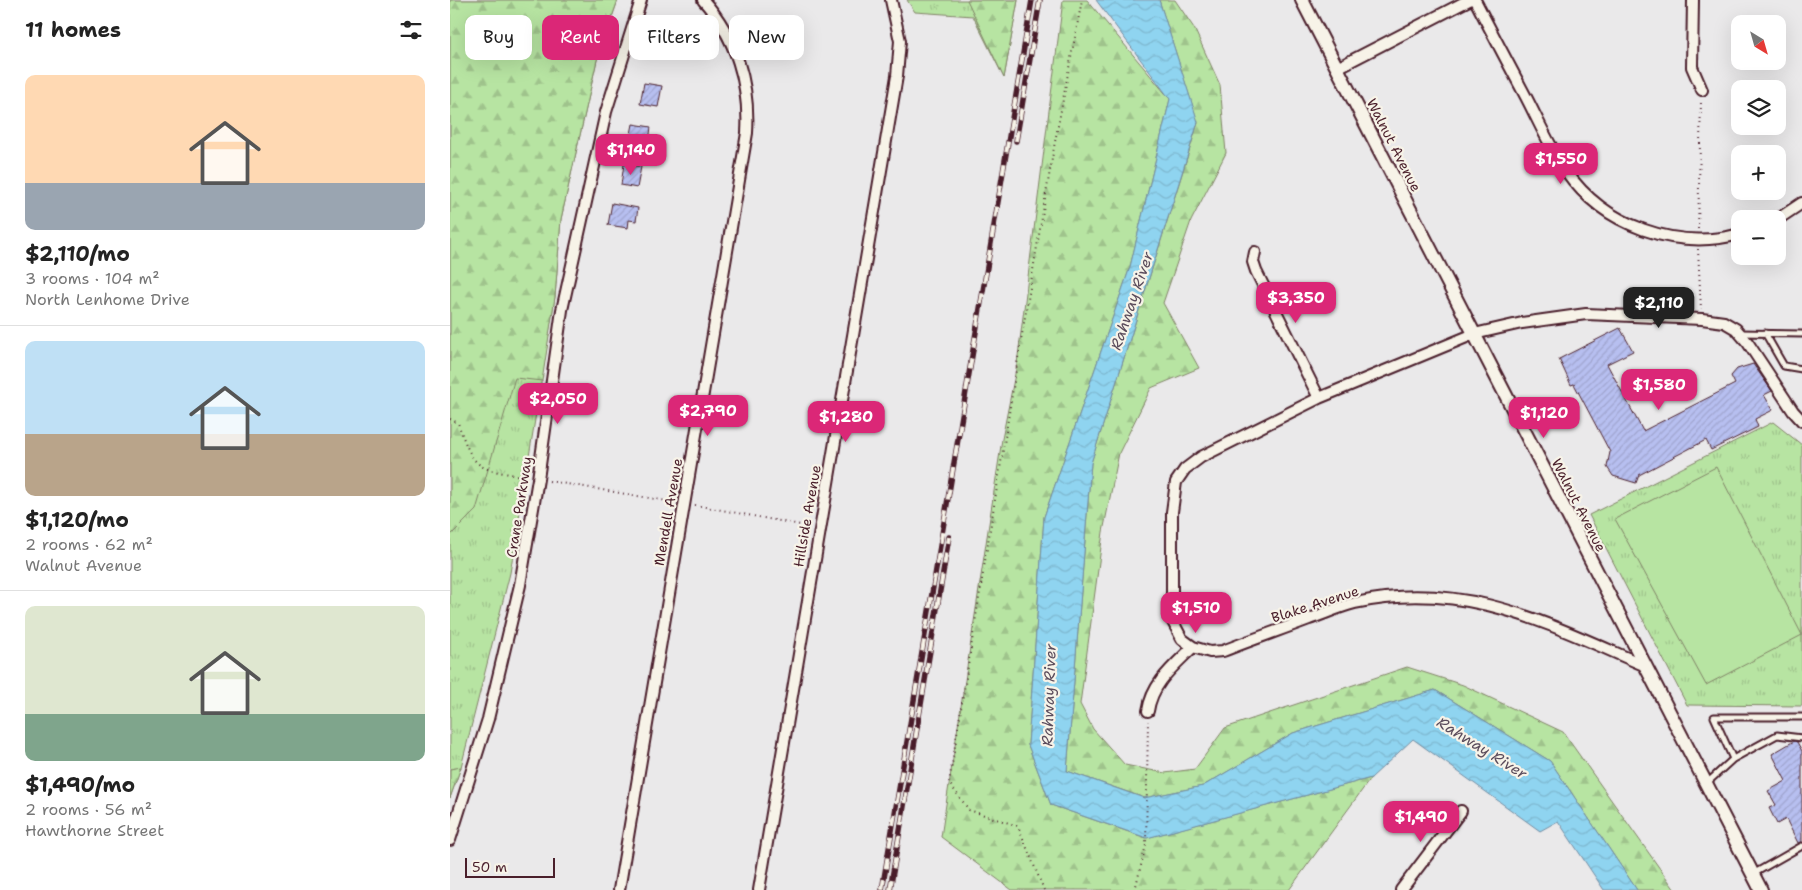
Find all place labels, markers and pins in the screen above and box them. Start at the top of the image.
pin: $1,140 [590,134,672,176]
pin: $1,550 [1520,142,1602,185]
pin: $3,350 [1255,282,1337,324]
pin: $2,110 [1618,286,1700,329]
pin: $1,580 [1618,368,1700,411]
pin: $2,050 [517,382,599,425]
pin: $2,790 [667,394,749,437]
pin: $1,120 [1503,396,1585,439]
pin: $1,280 [805,400,887,443]
pin: $1,510 [1155,592,1237,634]
pin: $1,490 [1380,800,1462,843]

